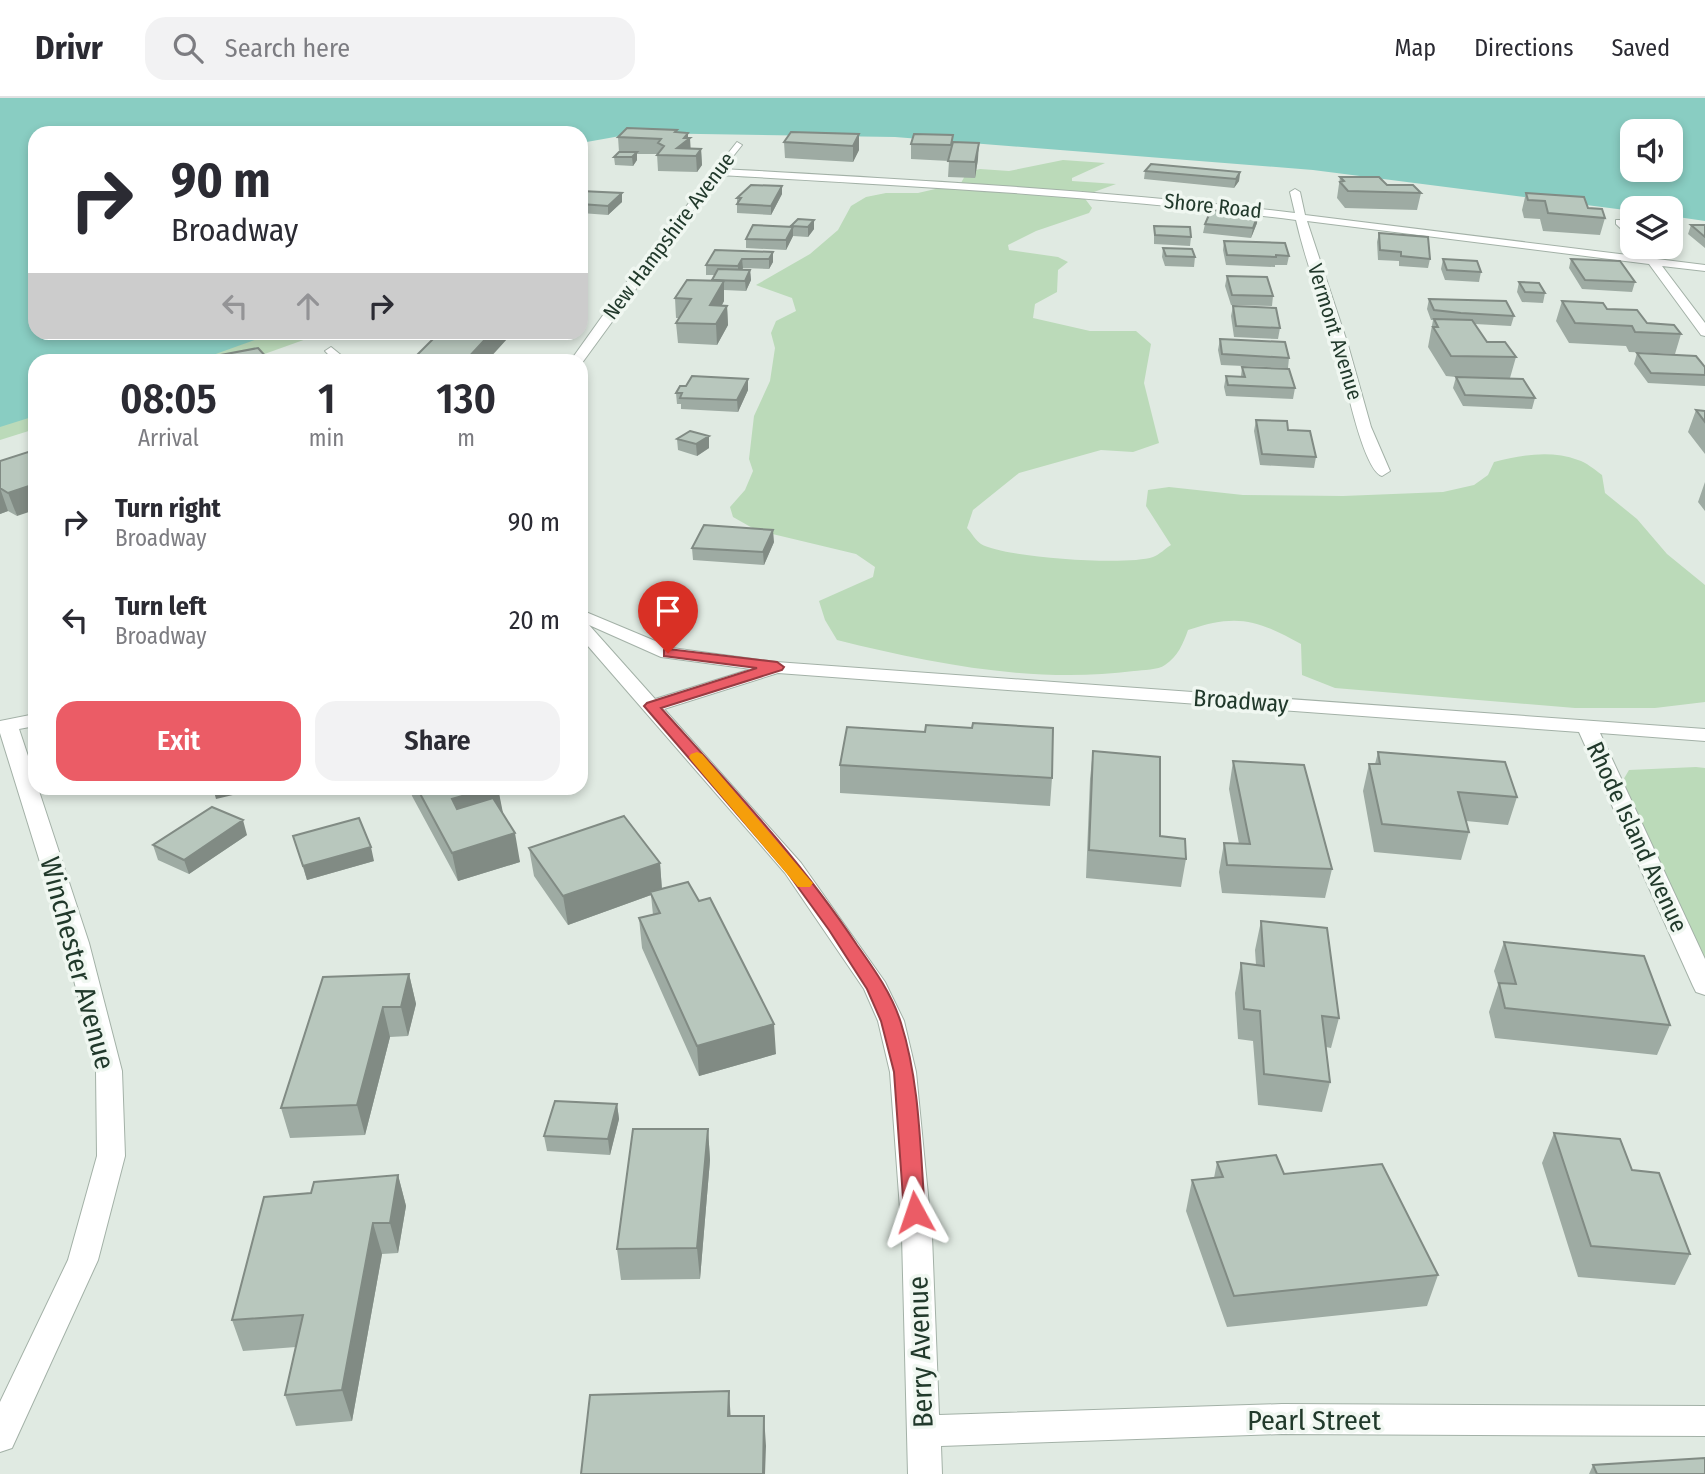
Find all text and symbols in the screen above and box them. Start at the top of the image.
search box [145,17,635,80]
text: Drivr [35,28,103,68]
icon: search [169,29,207,67]
text: Search here [225,33,350,64]
text: Map [1395,34,1436,62]
text: Directions [1474,34,1573,62]
text: Saved [1611,34,1670,62]
map controls [1620,119,1683,259]
button: sound [1620,119,1683,182]
street label: New Hampshire Avenue [598,147,740,325]
text: 90 m [171,151,271,210]
icon: right [56,154,147,245]
street label: Shore Road [1163,188,1263,224]
button: layers [1620,196,1683,259]
text: Broadway [171,211,298,249]
street label: Vermont Avenue [1302,261,1368,403]
icon: left [216,287,254,325]
icon: ahead [289,287,327,325]
icon: right [362,287,400,325]
text: 08:05 [120,374,217,424]
text: 1 [318,374,335,424]
text: 130 [436,374,496,424]
text: Arrival [138,424,199,452]
text: min [309,424,344,452]
text: m [457,424,475,452]
text: Turn right [115,493,221,524]
icon: right [56,503,94,541]
text: 90 m [508,507,560,538]
text: Broadway [115,524,206,552]
pin [638,581,698,653]
text: Turn left [115,591,207,622]
icon: arrive [649,592,687,630]
icon: left [56,601,94,639]
text: 20 m [509,605,560,636]
text: Broadway [115,622,206,650]
street label: Broadway [1192,684,1290,718]
button: Exit [56,701,301,781]
button: Share [315,701,560,781]
street label: Rhode Island Avenue [1581,738,1693,936]
street label: Winchester Avenue [33,853,122,1073]
position arrow [878,1175,952,1249]
street label: Berry Avenue [901,1275,940,1428]
street label: Pearl Street [1247,1404,1382,1437]

